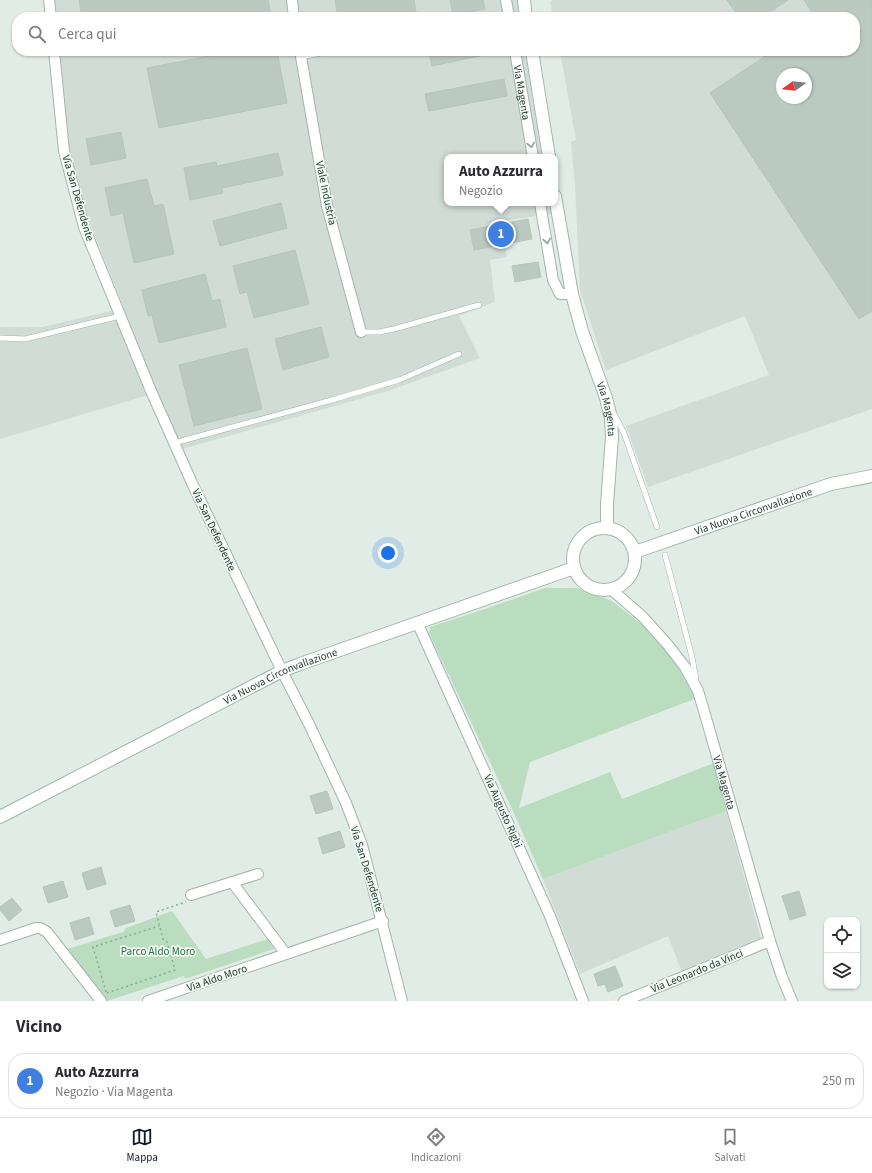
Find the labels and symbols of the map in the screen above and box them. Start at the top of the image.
street label: Via Magenta [510,64,534,121]
north arrow [776,68,812,104]
one-way arrow [526,142,534,148]
street label: Via San Defendente [59,153,98,243]
street label: Viale Industria [312,159,340,227]
pin: 1 [488,219,514,249]
one-way arrow [542,238,551,245]
street label: Via Magenta [593,380,619,437]
street label: Via Nuova Circonvallazione [692,483,815,538]
street label: Via San Defendente [188,486,240,574]
your location [378,543,398,563]
street label: Via Nuova Circonvallazione [220,644,340,708]
street label: Via Magenta [710,754,739,811]
street label: Via Augusto Righi [480,772,526,850]
street label: Via San Defendente [347,824,387,914]
park label: Parco Aldo Moro [121,944,195,959]
street label: Via Leonardo da Vinci [649,946,745,996]
street label: Via Aldo Moro [185,961,249,995]

